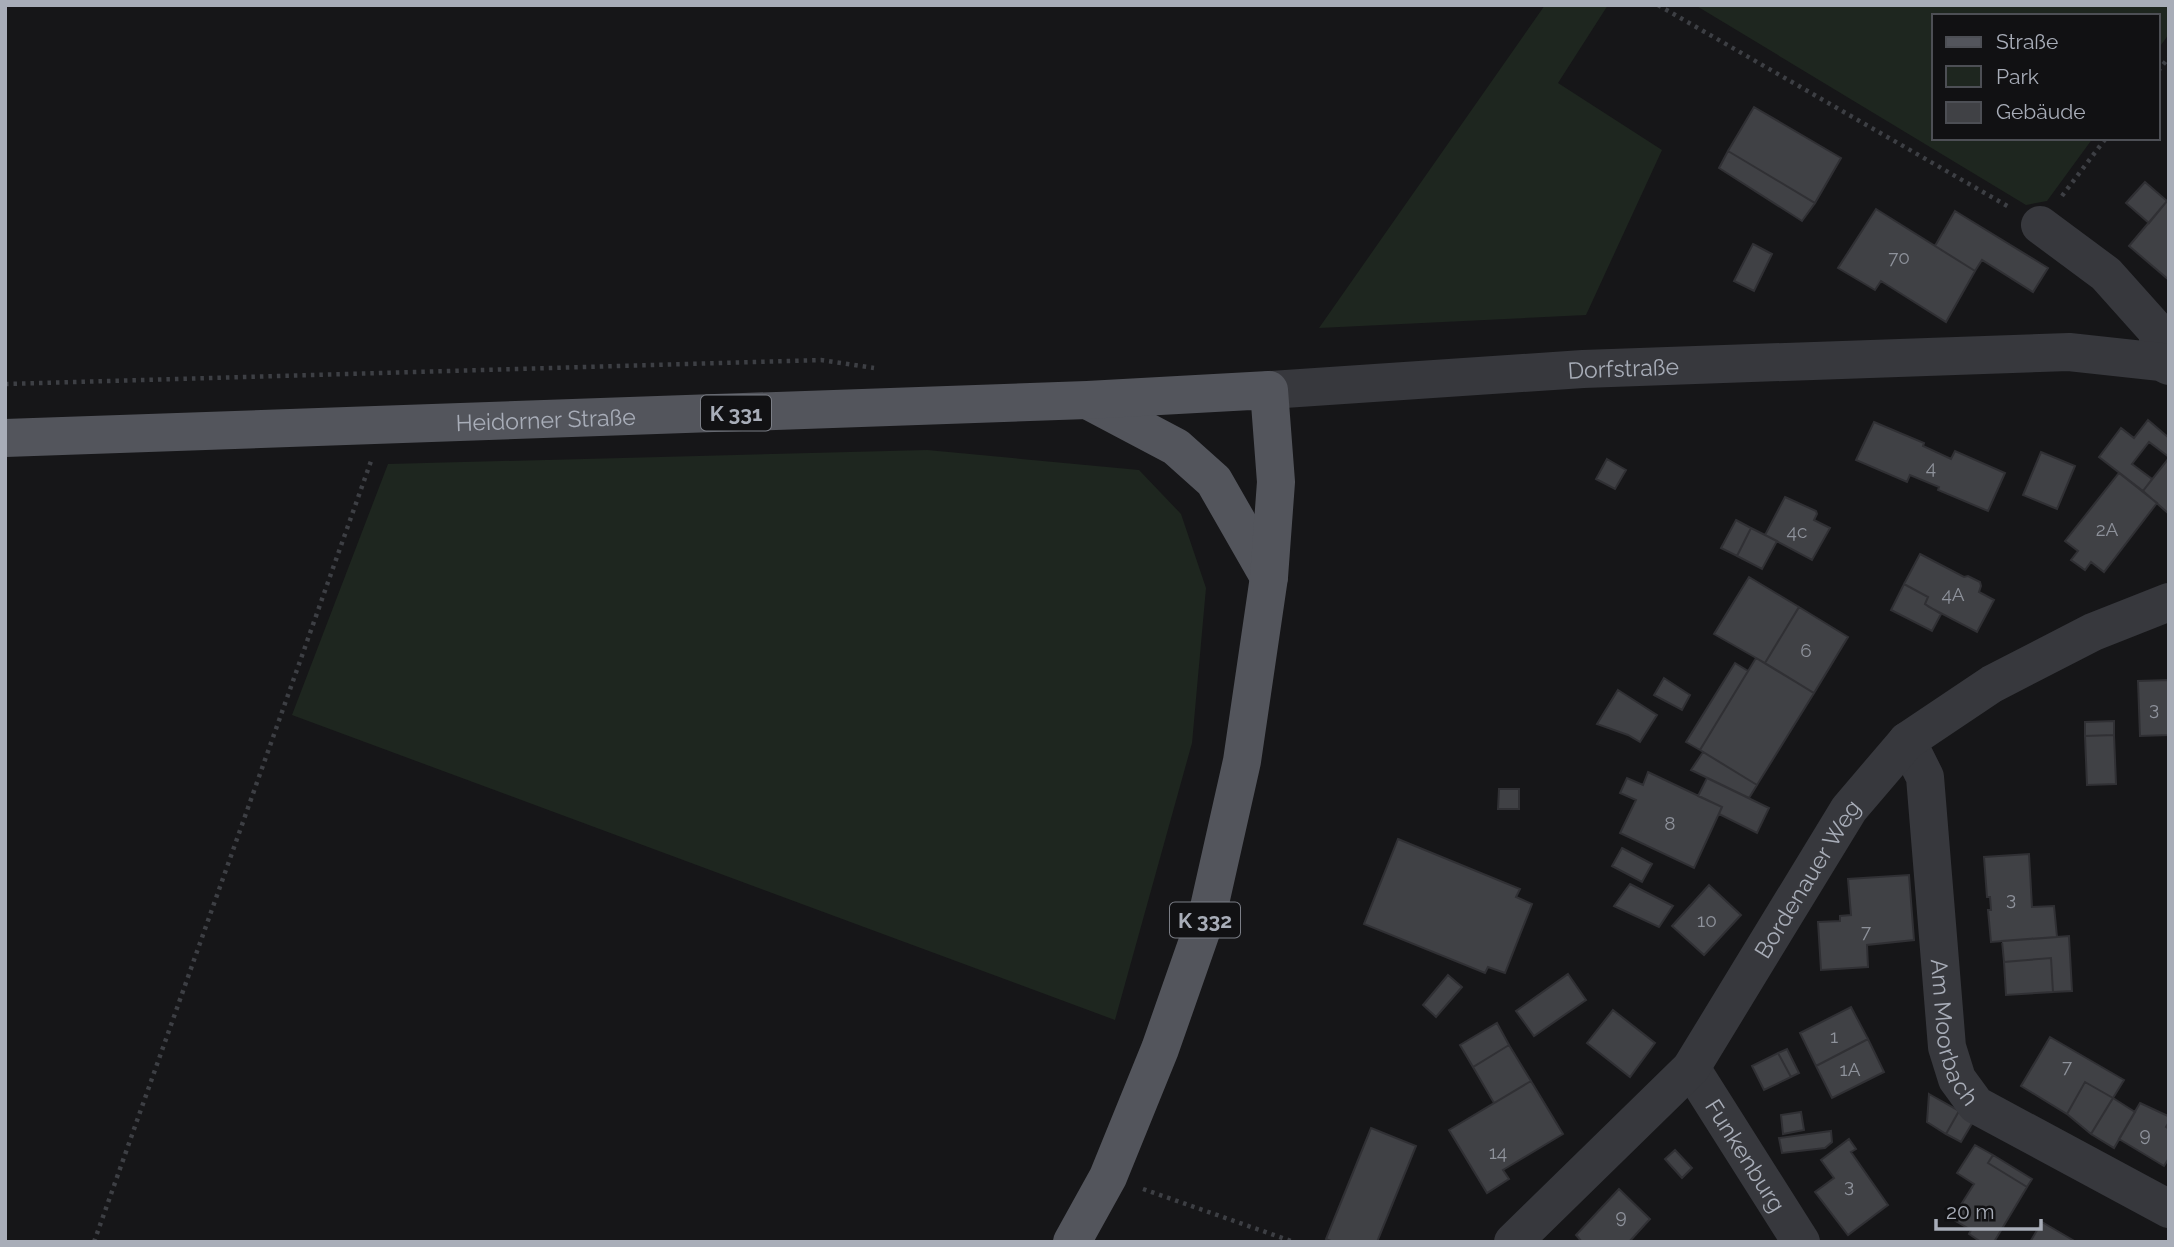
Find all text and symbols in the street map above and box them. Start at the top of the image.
legend [1932,14,2160,140]
text: Straße [1996,29,2058,54]
text: Park [1996,64,2039,89]
text: Gebäude [1996,99,2086,124]
house number: 70 [1888,246,1910,268]
street label: Dorfstraße [1567,352,1679,383]
road number: K 331 [701,396,771,430]
street label: Heidorner Straße [455,402,636,436]
house number: 4 [1926,456,1936,478]
house number: 2A [2096,518,2119,540]
house number: 4c [1787,520,1807,542]
house number: 4A [1941,583,1965,605]
house number: 6 [1800,639,1812,661]
house number: 3 [2149,697,2159,719]
street label: Bordenauer Weg [1748,793,1865,963]
house number: 8 [1664,812,1676,834]
house number: 3 [2006,887,2016,909]
road number: K 332 [1170,902,1240,937]
house number: 10 [1697,909,1717,931]
house number: 7 [1861,920,1871,942]
street label: Am Moorbach [1926,958,1985,1110]
house number: 1 [1830,1025,1838,1047]
house number: 7 [2062,1055,2072,1077]
house number: 1A [1840,1058,1861,1080]
street label: Funkenburg [1700,1094,1792,1216]
house number: 9 [2139,1123,2151,1145]
house number: 14 [1489,1141,1507,1163]
house number: 3 [1844,1174,1854,1196]
scale bar [1936,1188,2041,1232]
text: 20 m [1946,1199,1994,1224]
house number: 9 [1615,1205,1627,1227]

